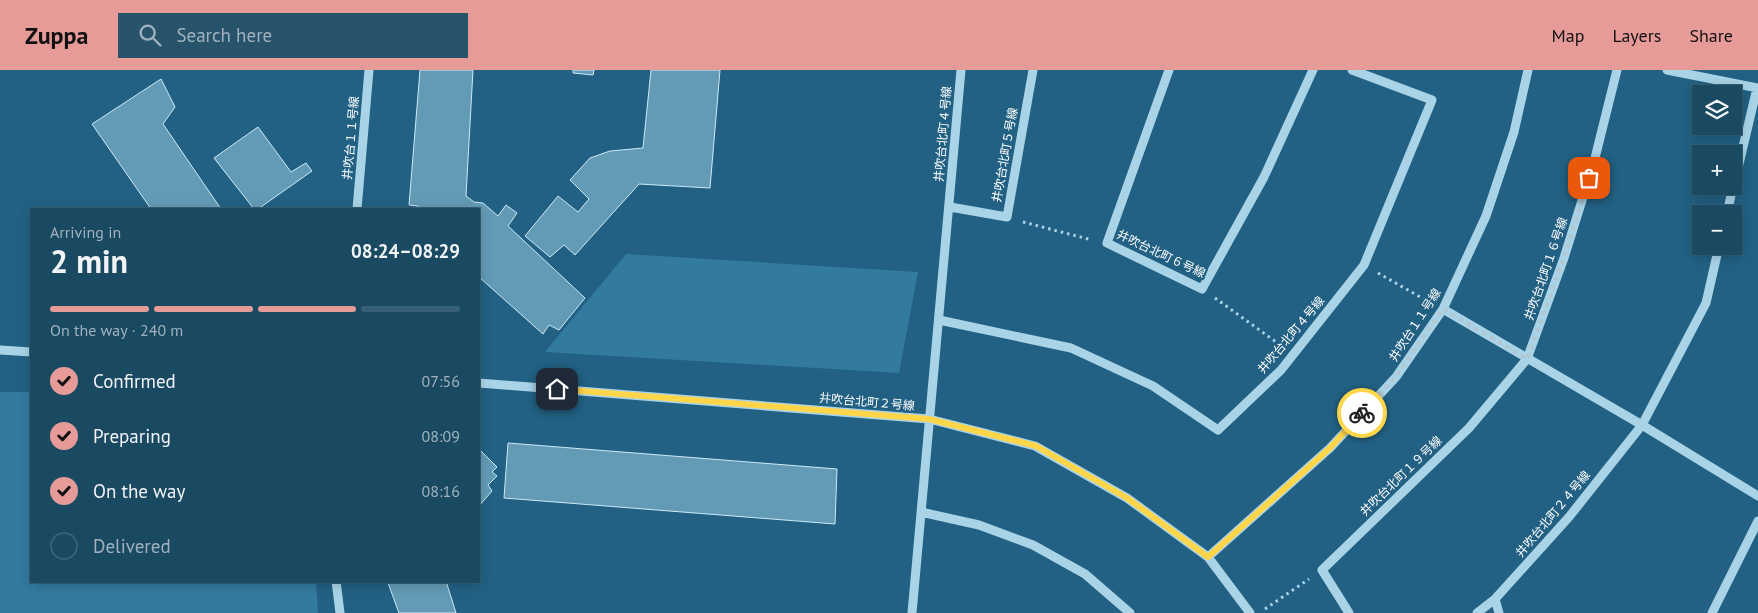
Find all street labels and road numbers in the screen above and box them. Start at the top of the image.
street label: 井吹台北町４号線 [931,85,954,182]
street label: 井吹台１１号線 [339,95,362,180]
street label: 井吹台北町５号線 [989,106,1020,203]
street label: 井吹台北町１６号線 [1521,215,1570,322]
street label: 井吹台北町６号線 [1115,226,1208,281]
street label: 井吹台１１号線 [1385,285,1444,364]
street label: 井吹台北町４号線 [1254,293,1327,376]
street label: 井吹台北町２号線 [819,390,916,413]
street label: 井吹台北町１９号線 [1357,433,1445,519]
street label: 井吹台北町２４号線 [1512,467,1593,560]

